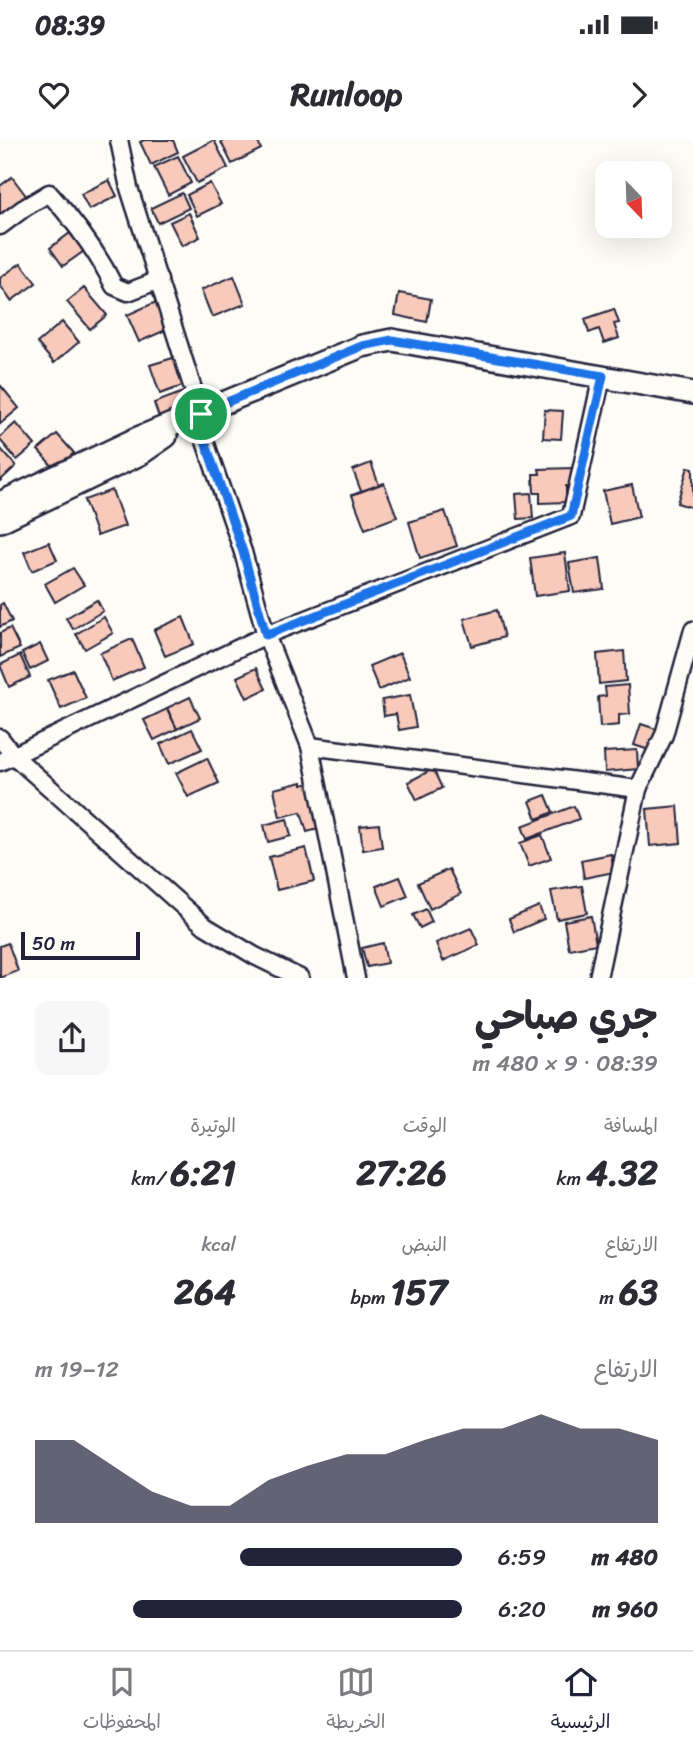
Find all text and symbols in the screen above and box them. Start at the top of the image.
text: 08:39 [35,2,105,48]
text: Runloop [291,66,402,123]
icon: heart [35,76,73,114]
icon: forward [620,76,658,114]
north arrow [595,161,672,238]
map controls [595,161,672,238]
pin [171,384,231,444]
icon: arrive [182,395,220,433]
text: 50 m [32,927,75,960]
scale bar [21,929,140,961]
text: جري صباحي [475,983,658,1050]
button: share [35,1001,109,1075]
text: 08:39 · 9 × 480 m [472,1043,658,1084]
text: الوتيرة [190,1109,236,1142]
text: الوقت [403,1109,447,1142]
text: المسافة [604,1109,658,1142]
text: 6:21 [170,1142,236,1204]
text: 27:26 [356,1142,447,1204]
text: 4.32 [586,1142,658,1204]
text: /km [131,1162,170,1195]
text: km [557,1162,586,1195]
text: kcal [201,1228,236,1261]
text: النبض [402,1228,447,1261]
text: الارتفاع [605,1228,658,1261]
text: 264 [174,1261,236,1323]
text: 157 [391,1261,447,1323]
text: 63 [619,1261,658,1323]
text: bpm [351,1281,391,1314]
text: m [599,1281,619,1314]
text: 12–19 m [35,1349,119,1390]
text: الارتفاع [594,1349,658,1390]
text: 6:59 [498,1537,546,1578]
text: 480 m [592,1537,658,1578]
text: 6:20 [498,1589,546,1630]
text: 960 m [593,1589,658,1630]
tab: المحفوظات [83,1663,161,1738]
tab: الخريطة [326,1663,385,1738]
tab: الرئيسية [551,1663,610,1738]

